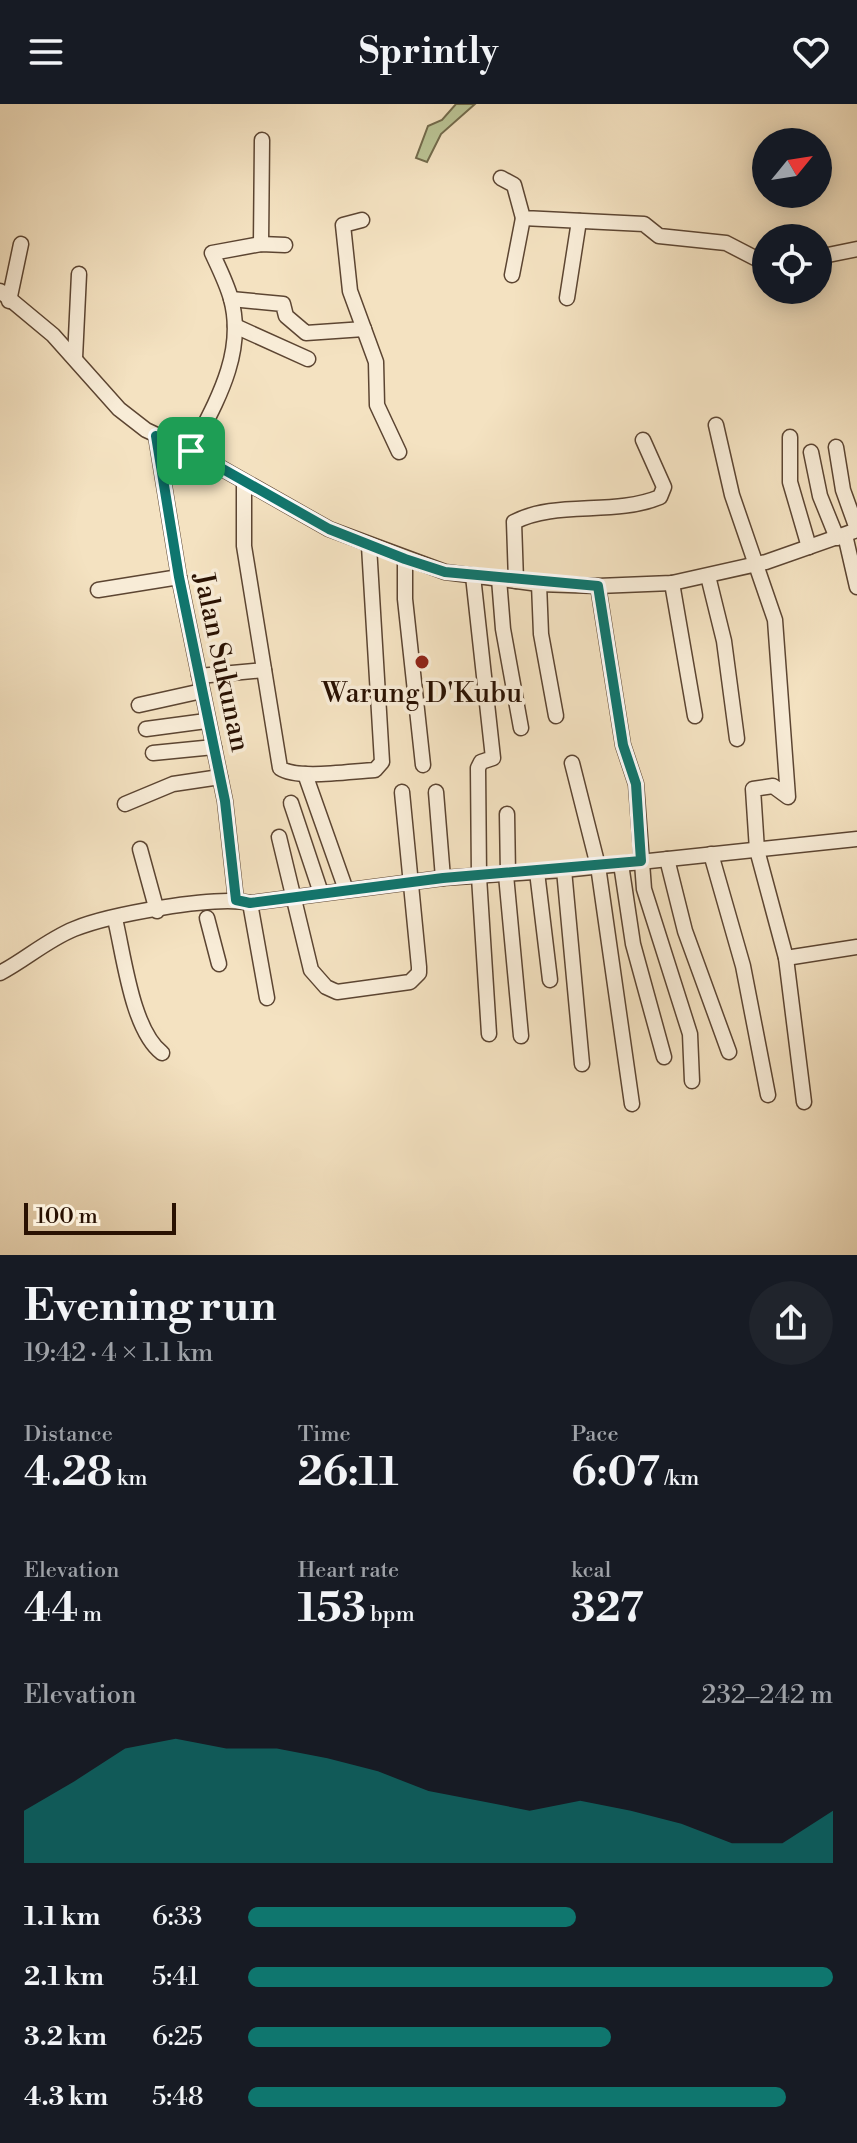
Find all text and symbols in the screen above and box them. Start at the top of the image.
icon: menu [24,30,68,74]
text: Sprintly [359,30,498,75]
icon: heart [789,30,833,74]
north arrow [752,128,832,208]
map controls [752,128,832,304]
button: locate [752,224,832,304]
pin [157,417,225,485]
icon: arrive [169,429,213,473]
street label: Jalan Sukunan [185,569,258,755]
marker: Warung D'Kubu [413,653,431,671]
place label: Warung D'Kubu [321,676,522,711]
scale bar [24,1199,176,1235]
text: 100 m [36,1203,98,1230]
text: Evening run [24,1279,277,1334]
button: share [749,1281,833,1365]
text: 19:42 · 4 × 1.1 km [24,1337,213,1369]
text: Distance [24,1421,113,1448]
text: Time [298,1421,351,1448]
text: Pace [571,1421,619,1448]
text: 4.28 [24,1448,112,1498]
text: 26:11 [298,1448,399,1498]
text: 6:07 [571,1448,660,1498]
text: km [112,1465,148,1492]
text: /km [660,1465,699,1492]
text: Elevation [24,1557,119,1584]
text: Heart rate [298,1557,399,1584]
text: kcal [571,1557,611,1584]
text: 44 [24,1584,78,1634]
text: 153 [298,1584,366,1634]
text: 327 [571,1584,644,1634]
text: m [78,1601,102,1628]
text: bpm [366,1601,415,1628]
text: Elevation [24,1679,137,1711]
text: 232–242 m [702,1679,833,1711]
text: 1.1 km [24,1901,100,1933]
text: 6:33 [152,1901,202,1933]
text: 2.1 km [24,1961,104,1993]
text: 5:41 [152,1961,199,1993]
text: 3.2 km [24,2021,107,2053]
text: 6:25 [152,2021,203,2053]
text: 4.3 km [24,2081,108,2113]
text: 5:48 [152,2081,204,2113]

